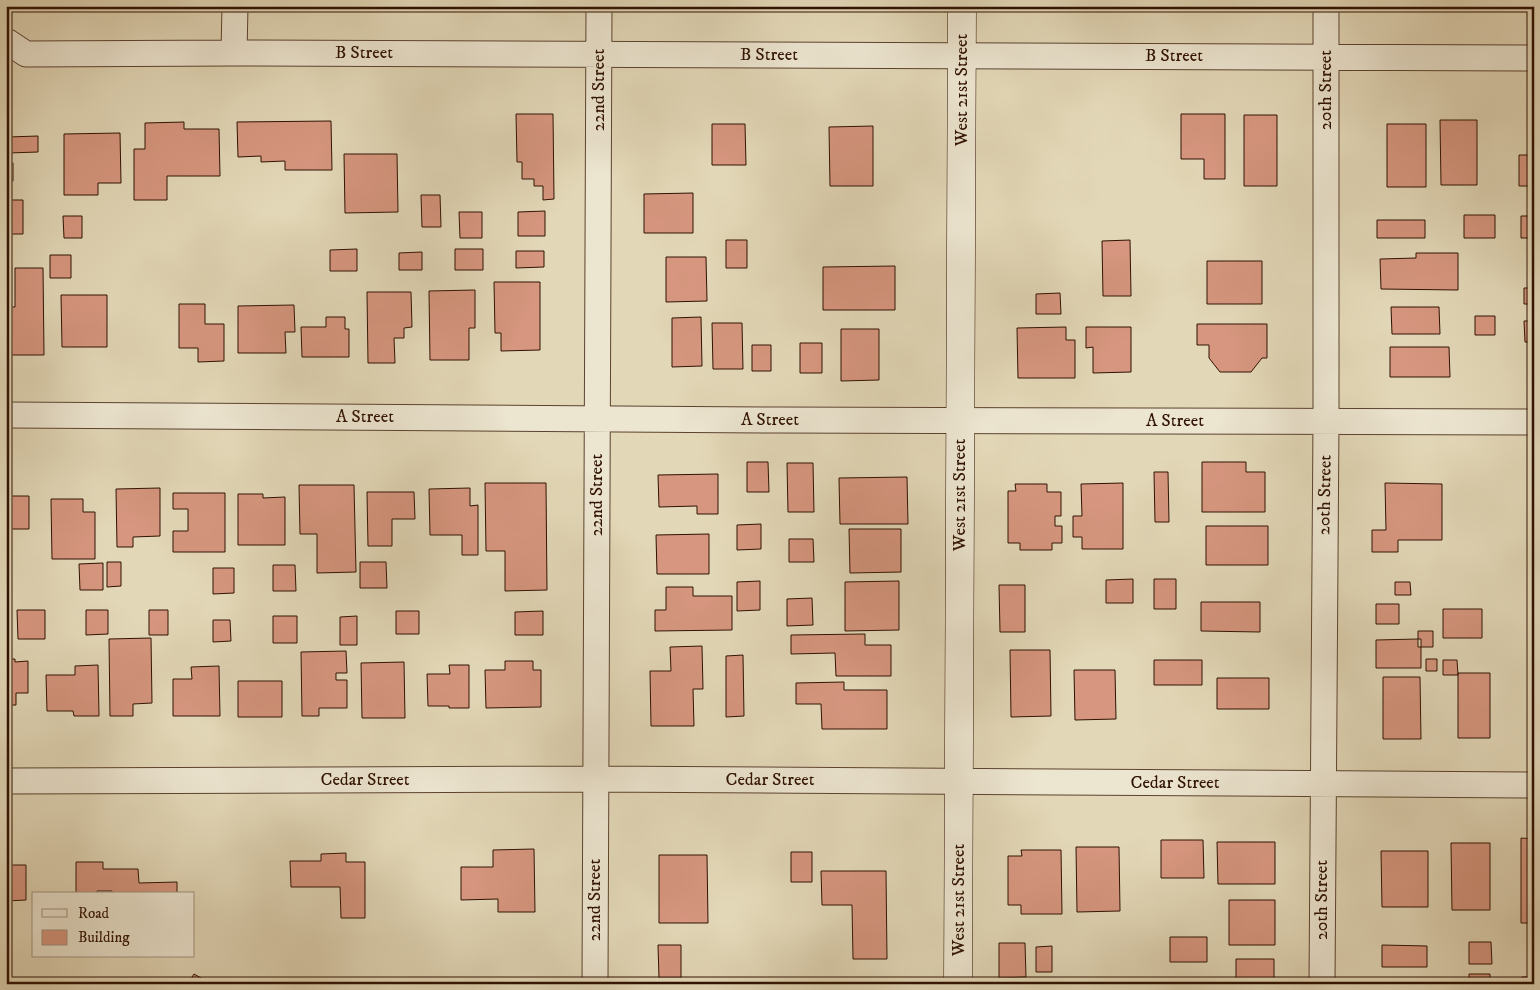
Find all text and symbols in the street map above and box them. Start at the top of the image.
street label: West 21st Street [951,34,973,147]
street label: B Street [335,42,393,64]
street label: B Street [740,44,798,66]
street label: B Street [1145,45,1203,67]
street label: 22nd Street [588,49,610,131]
street label: 20th Street [1315,50,1337,130]
street label: A Street [336,406,394,428]
street label: A Street [741,409,799,431]
street label: A Street [1146,410,1204,432]
street label: West 21st Street [949,439,971,552]
street label: 22nd Street [586,454,608,536]
street label: 20th Street [1313,455,1337,535]
street label: Cedar Street [320,769,410,791]
street label: Cedar Street [725,769,815,791]
street label: Cedar Street [1130,772,1220,794]
street label: West 21st Street [948,844,970,957]
street label: 22nd Street [584,859,606,941]
street label: 20th Street [1311,860,1333,940]
legend [32,892,195,958]
text: Road [78,904,110,923]
text: Building [78,928,130,947]

